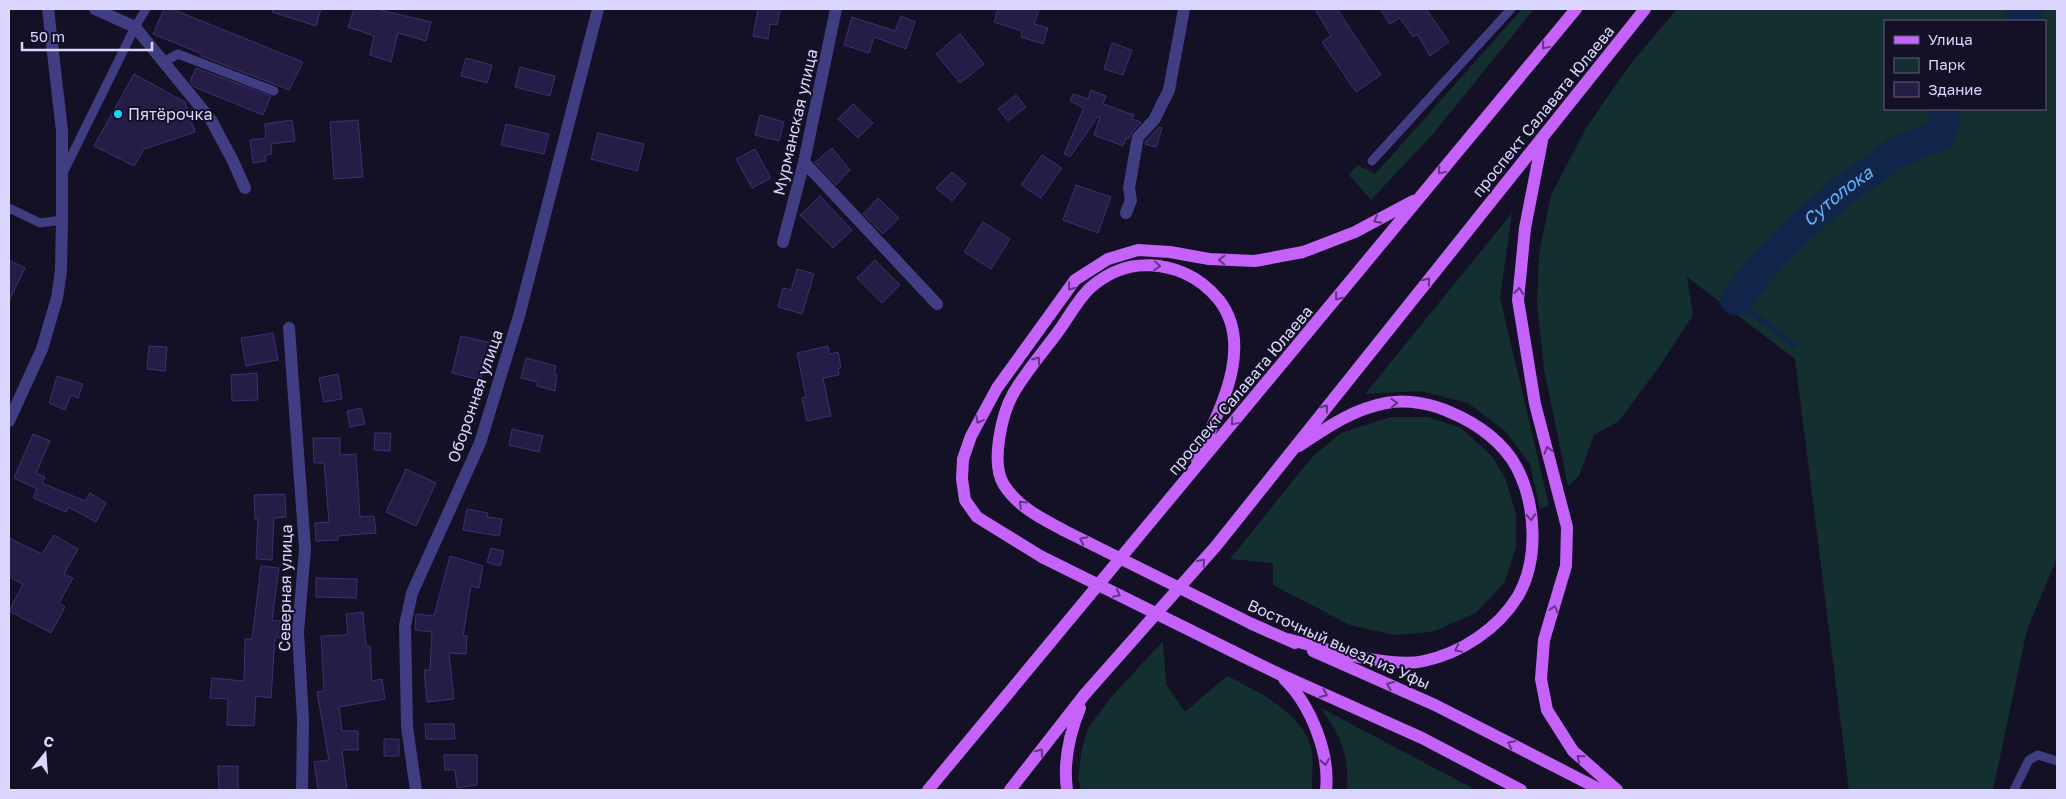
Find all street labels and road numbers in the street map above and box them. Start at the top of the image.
street label: проспект Салавата Юлаева [1468,21,1618,201]
street label: Мурманская улица [768,47,822,197]
street label: проспект Салавата Юлаева [1163,301,1317,479]
street label: Оборонная улица [443,327,507,465]
street label: Северная улица [274,524,296,652]
street label: Восточный выезд из Уфы [1245,595,1433,693]

